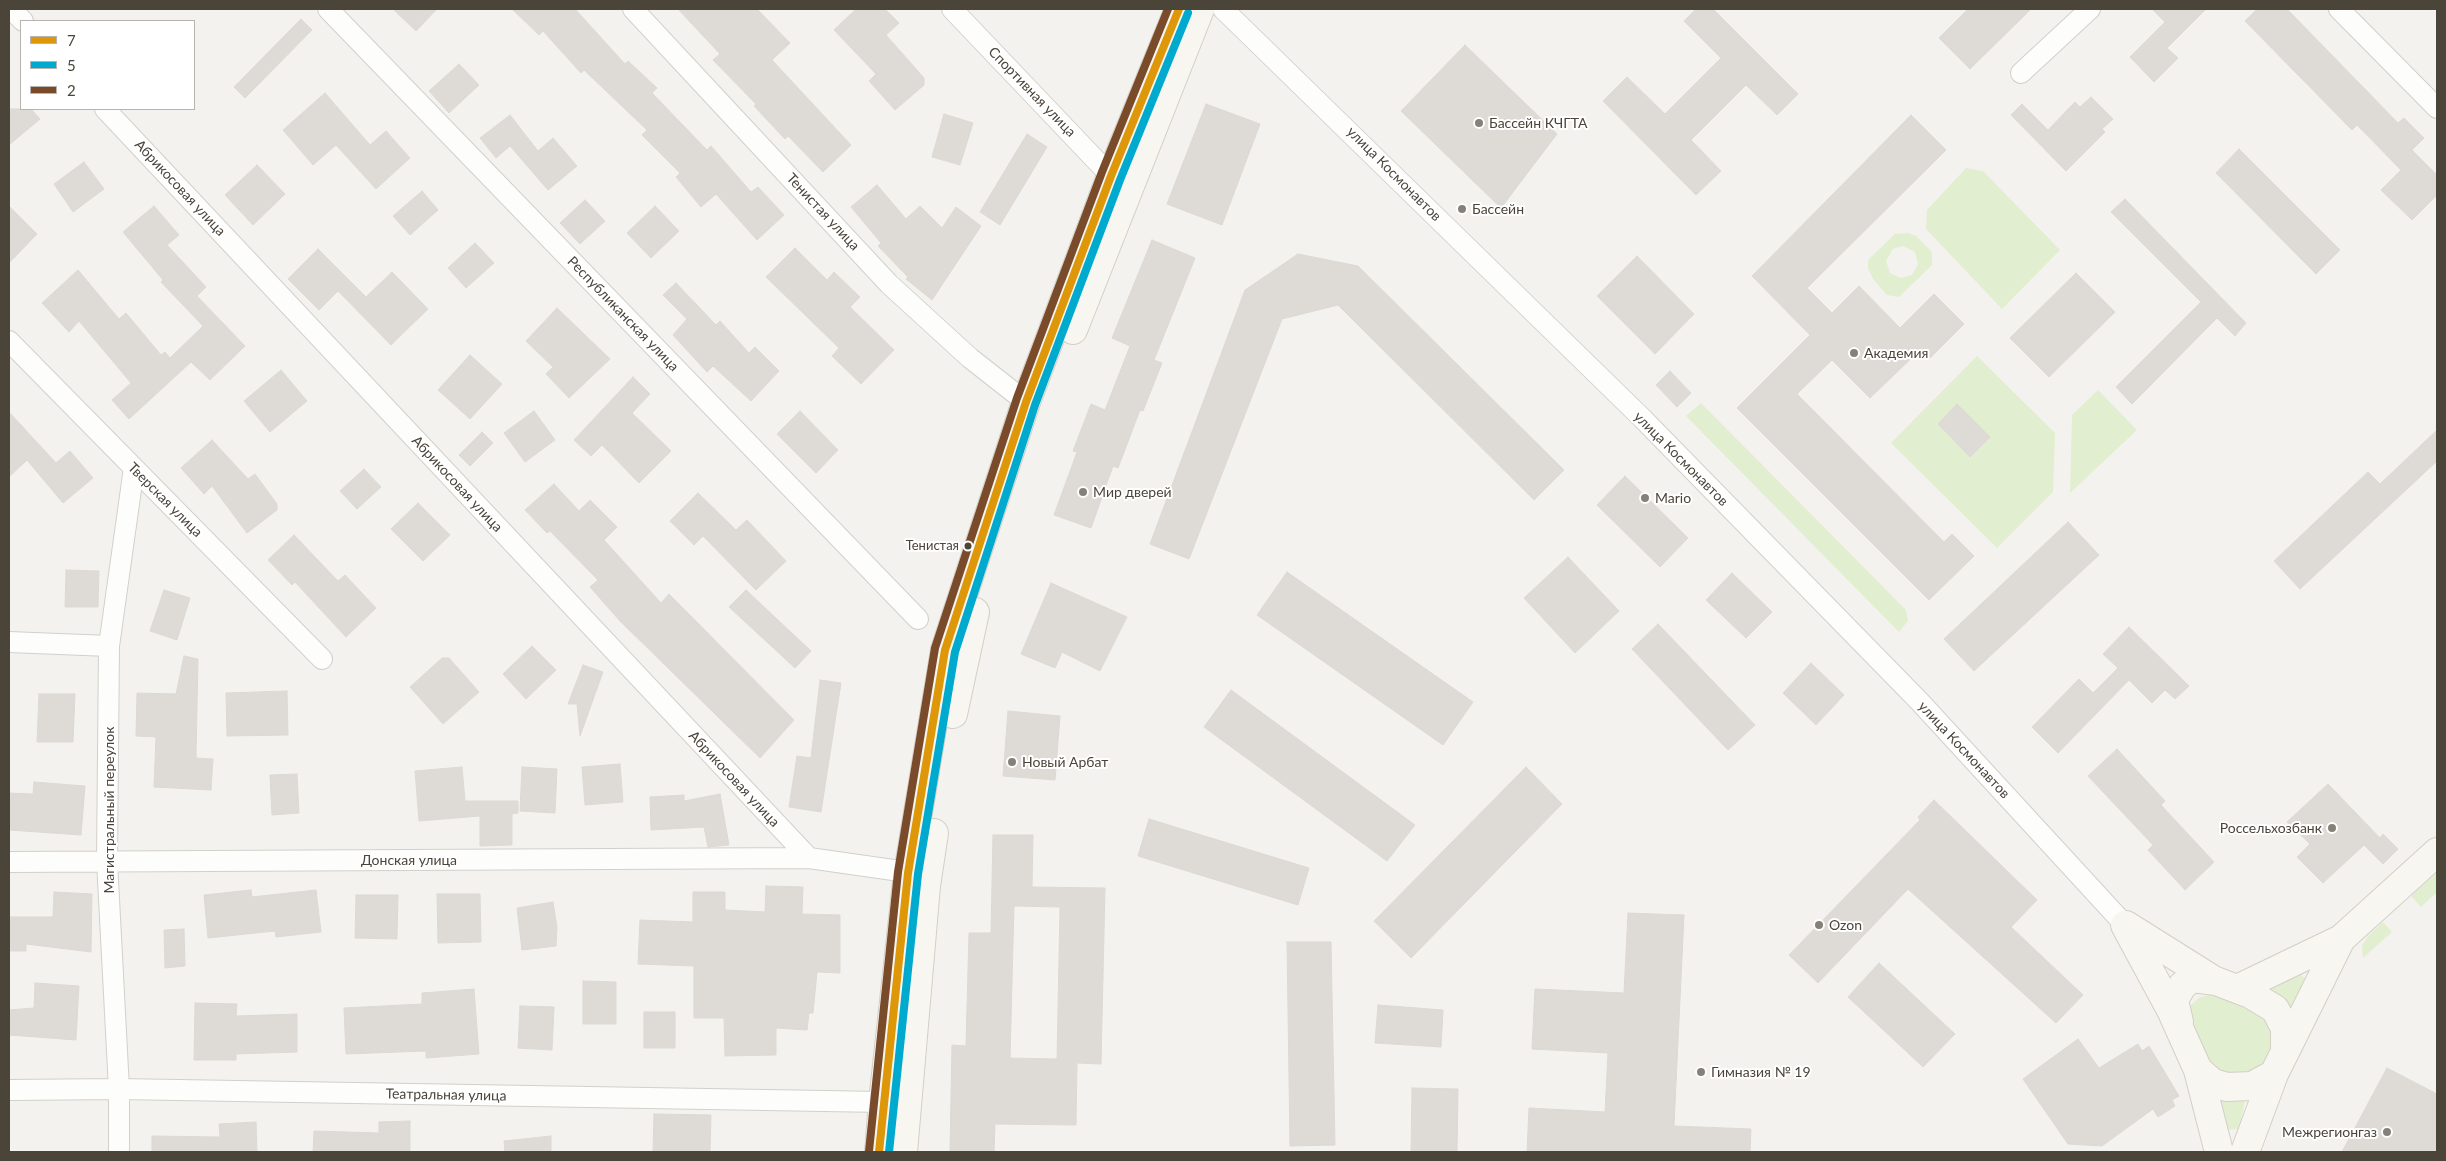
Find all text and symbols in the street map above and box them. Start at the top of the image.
legend [20,20,195,110]
text: 7 [67,31,76,49]
street label: Спортивная улица [985,44,1079,140]
text: 5 [67,56,76,74]
text: 2 [67,81,76,99]
place label: Бассейн КЧГТА [1489,115,1588,131]
marker: Бассейн КЧГТА [1473,117,1485,129]
street label: улица Космонавтов [1343,123,1445,225]
street label: Абрикосовая улица [131,136,229,240]
street label: Тенистая улица [783,170,863,254]
place label: Бассейн [1472,201,1524,217]
marker: Бассейн [1456,203,1468,215]
street label: Республиканская улица [564,253,682,375]
place label: Академия [1864,345,1928,361]
marker: Академия [1848,347,1860,359]
street label: улица Космонавтов [1630,408,1732,510]
street label: Абрикосовая улица [408,432,506,536]
street label: Тверская улица [124,459,206,541]
place label: Мир дверей [1093,484,1172,500]
marker: Мир дверей [1077,486,1089,498]
place label: Mario [1655,490,1691,506]
marker: Mario [1639,492,1651,504]
place label: Тенистая [906,538,959,554]
marker: Тенистая [963,541,973,551]
street label: улица Космонавтов [1915,698,2013,802]
street label: Магистральный переулок [101,727,117,893]
street label: Абрикосовая улица [685,727,783,831]
place label: Новый Арбат [1022,754,1108,770]
marker: Новый Арбат [1006,756,1018,768]
place label: Россельхозбанк [2220,820,2322,836]
marker: Россельхозбанк [2326,822,2338,834]
street label: Донская улица [361,852,457,868]
place label: Ozon [1829,917,1862,933]
marker: Ozon [1813,919,1825,931]
place label: Гимназия № 19 [1711,1064,1811,1080]
marker: Гимназия № 19 [1695,1066,1707,1078]
street label: Театральная улица [385,1086,507,1104]
place label: Межрегионгаз [2282,1124,2377,1140]
marker: Межрегионгаз [2381,1126,2393,1138]

